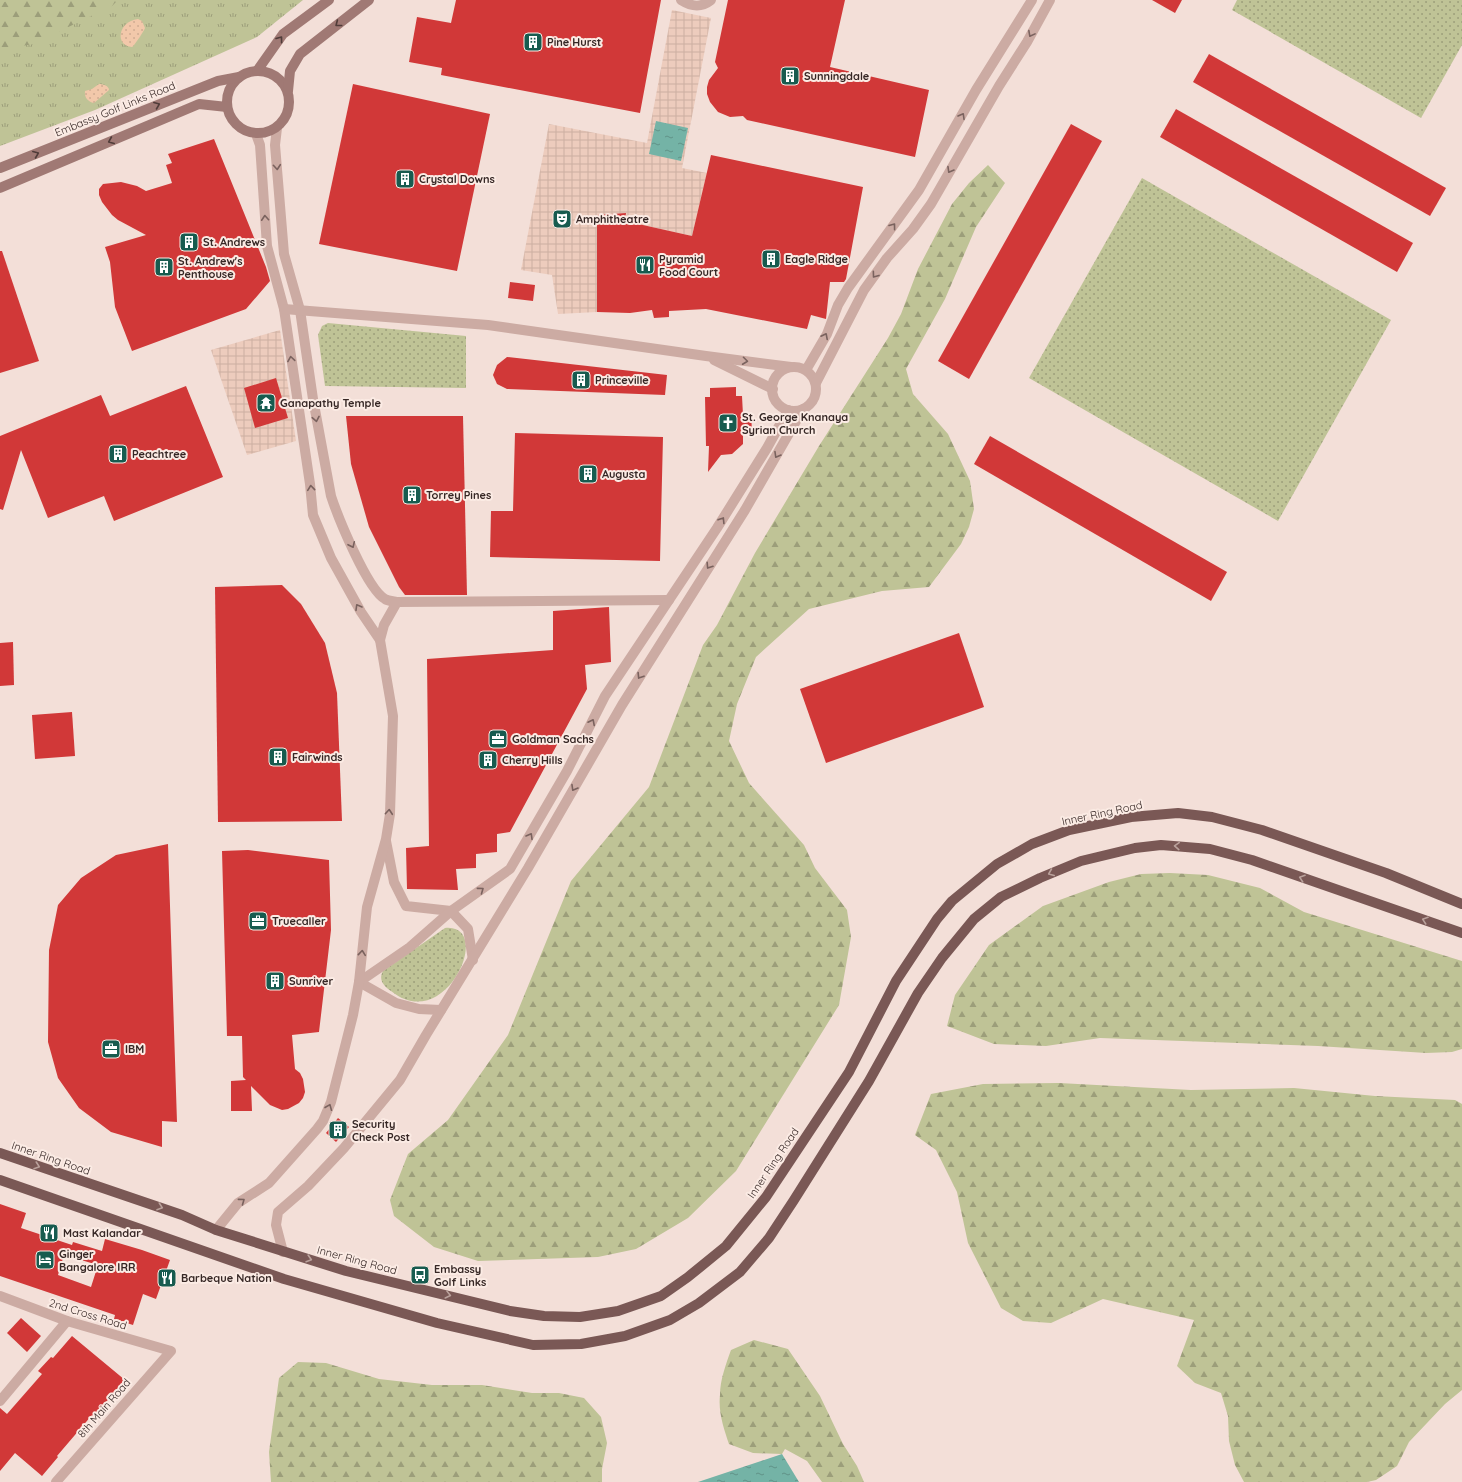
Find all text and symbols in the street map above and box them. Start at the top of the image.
one-way arrow [336,19,343,26]
one-way arrow [1029,30,1036,38]
building icon: Pine Hurst [522,31,544,53]
place label: Pine Hurst [547,35,601,49]
one-way arrow [275,37,282,44]
building icon: Sunningdale [779,65,801,87]
place label: Sunningdale [804,69,870,83]
street label: Embassy Golf Links Road [53,78,177,140]
one-way arrow [153,102,160,110]
one-way arrow [957,113,964,120]
one-way arrow [108,136,116,144]
one-way arrow [33,150,40,158]
one-way arrow [272,164,281,170]
one-way arrow [948,166,955,173]
building icon: Crystal Downs [394,168,416,190]
place label: Crystal Downs [419,172,495,186]
theatre icon: Amphitheatre [551,208,573,230]
place label: Amphitheatre [576,212,650,226]
one-way arrow [260,215,269,221]
one-way arrow [888,223,896,230]
building icon: St. Andrews [178,231,200,253]
place label: St. Andrews [203,235,265,249]
building icon: Eagle Ridge [760,248,782,270]
place label: Pyramid Food Court [659,252,718,279]
place label: Eagle Ridge [785,252,849,266]
place label: St. Andrew's Penthouse [178,254,242,281]
restaurant icon: Pyramid Food Court [634,254,656,276]
building icon: St. Andrew's Penthouse [153,256,175,278]
one-way arrow [872,271,880,278]
one-way arrow [821,333,828,340]
one-way arrow [288,356,296,362]
one-way arrow [742,356,748,365]
building icon: Princeville [570,369,592,391]
place label: Princeville [595,373,649,387]
temple icon: Ganapathy Temple [255,392,277,414]
place label: Ganapathy Temple [280,396,381,410]
place label: St. George Knanaya Syrian Church [742,410,848,437]
church icon: St. George Knanaya Syrian Church [717,412,739,434]
one-way arrow [312,416,320,422]
building icon: Peachtree [107,443,129,465]
place label: Peachtree [132,447,187,461]
one-way arrow [774,451,782,458]
building icon: Augusta [577,463,599,485]
place label: Augusta [602,467,645,481]
building icon: Torrey Pines [401,484,423,506]
one-way arrow [306,485,315,491]
place label: Torrey Pines [426,488,491,502]
one-way arrow [717,517,724,524]
one-way arrow [347,541,355,549]
one-way arrow [706,562,713,569]
one-way arrow [356,604,363,611]
one-way arrow [637,672,644,679]
one-way arrow [587,718,595,726]
office icon: Goldman Sachs [487,728,509,750]
place label: Goldman Sachs [512,732,594,746]
building icon: Fairwinds [267,746,289,768]
building icon: Cherry Hills [477,749,499,771]
place label: Fairwinds [292,750,343,764]
place label: Cherry Hills [502,753,563,767]
one-way arrow [571,784,578,791]
street label: Inner Ring Road [1060,798,1144,828]
one-way arrow [385,809,394,815]
one-way arrow [525,832,532,840]
one-way arrow [1174,842,1180,851]
one-way arrow [1047,868,1055,876]
one-way arrow [1299,874,1306,883]
one-way arrow [476,888,483,895]
office icon: Truecaller [247,910,269,932]
place label: Truecaller [272,914,326,928]
one-way arrow [1422,916,1429,925]
one-way arrow [357,950,366,956]
building icon: Sunriver [264,970,286,992]
place label: Sunriver [289,974,334,988]
office icon: IBM [100,1038,122,1060]
place label: IBM [125,1042,144,1056]
one-way arrow [324,1104,332,1111]
place label: Security Check Post [352,1117,410,1144]
building icon: Security Check Post [327,1119,349,1141]
street label: Inner Ring Road [744,1125,802,1201]
street label: Inner Ring Road [10,1138,92,1178]
one-way arrow [33,1161,40,1169]
one-way arrow [237,1199,244,1206]
one-way arrow [156,1203,163,1211]
restaurant icon: Mast Kalandar [38,1222,60,1244]
place label: Mast Kalandar [63,1226,141,1240]
street label: Inner Ring Road [316,1243,398,1277]
place label: Ginger Bangalore IRR [59,1247,136,1274]
hotel icon: Ginger Bangalore IRR [34,1249,56,1271]
one-way arrow [305,1254,312,1263]
place label: Embassy Golf Links [434,1262,486,1289]
bus stop icon: Embassy Golf Links [409,1264,431,1286]
restaurant icon: Barbeque Nation [156,1267,178,1289]
place label: Barbeque Nation [181,1271,272,1285]
one-way arrow [445,1291,451,1299]
street label: 2nd Cross Road [47,1296,129,1332]
street label: 8th Main Road [75,1376,133,1440]

